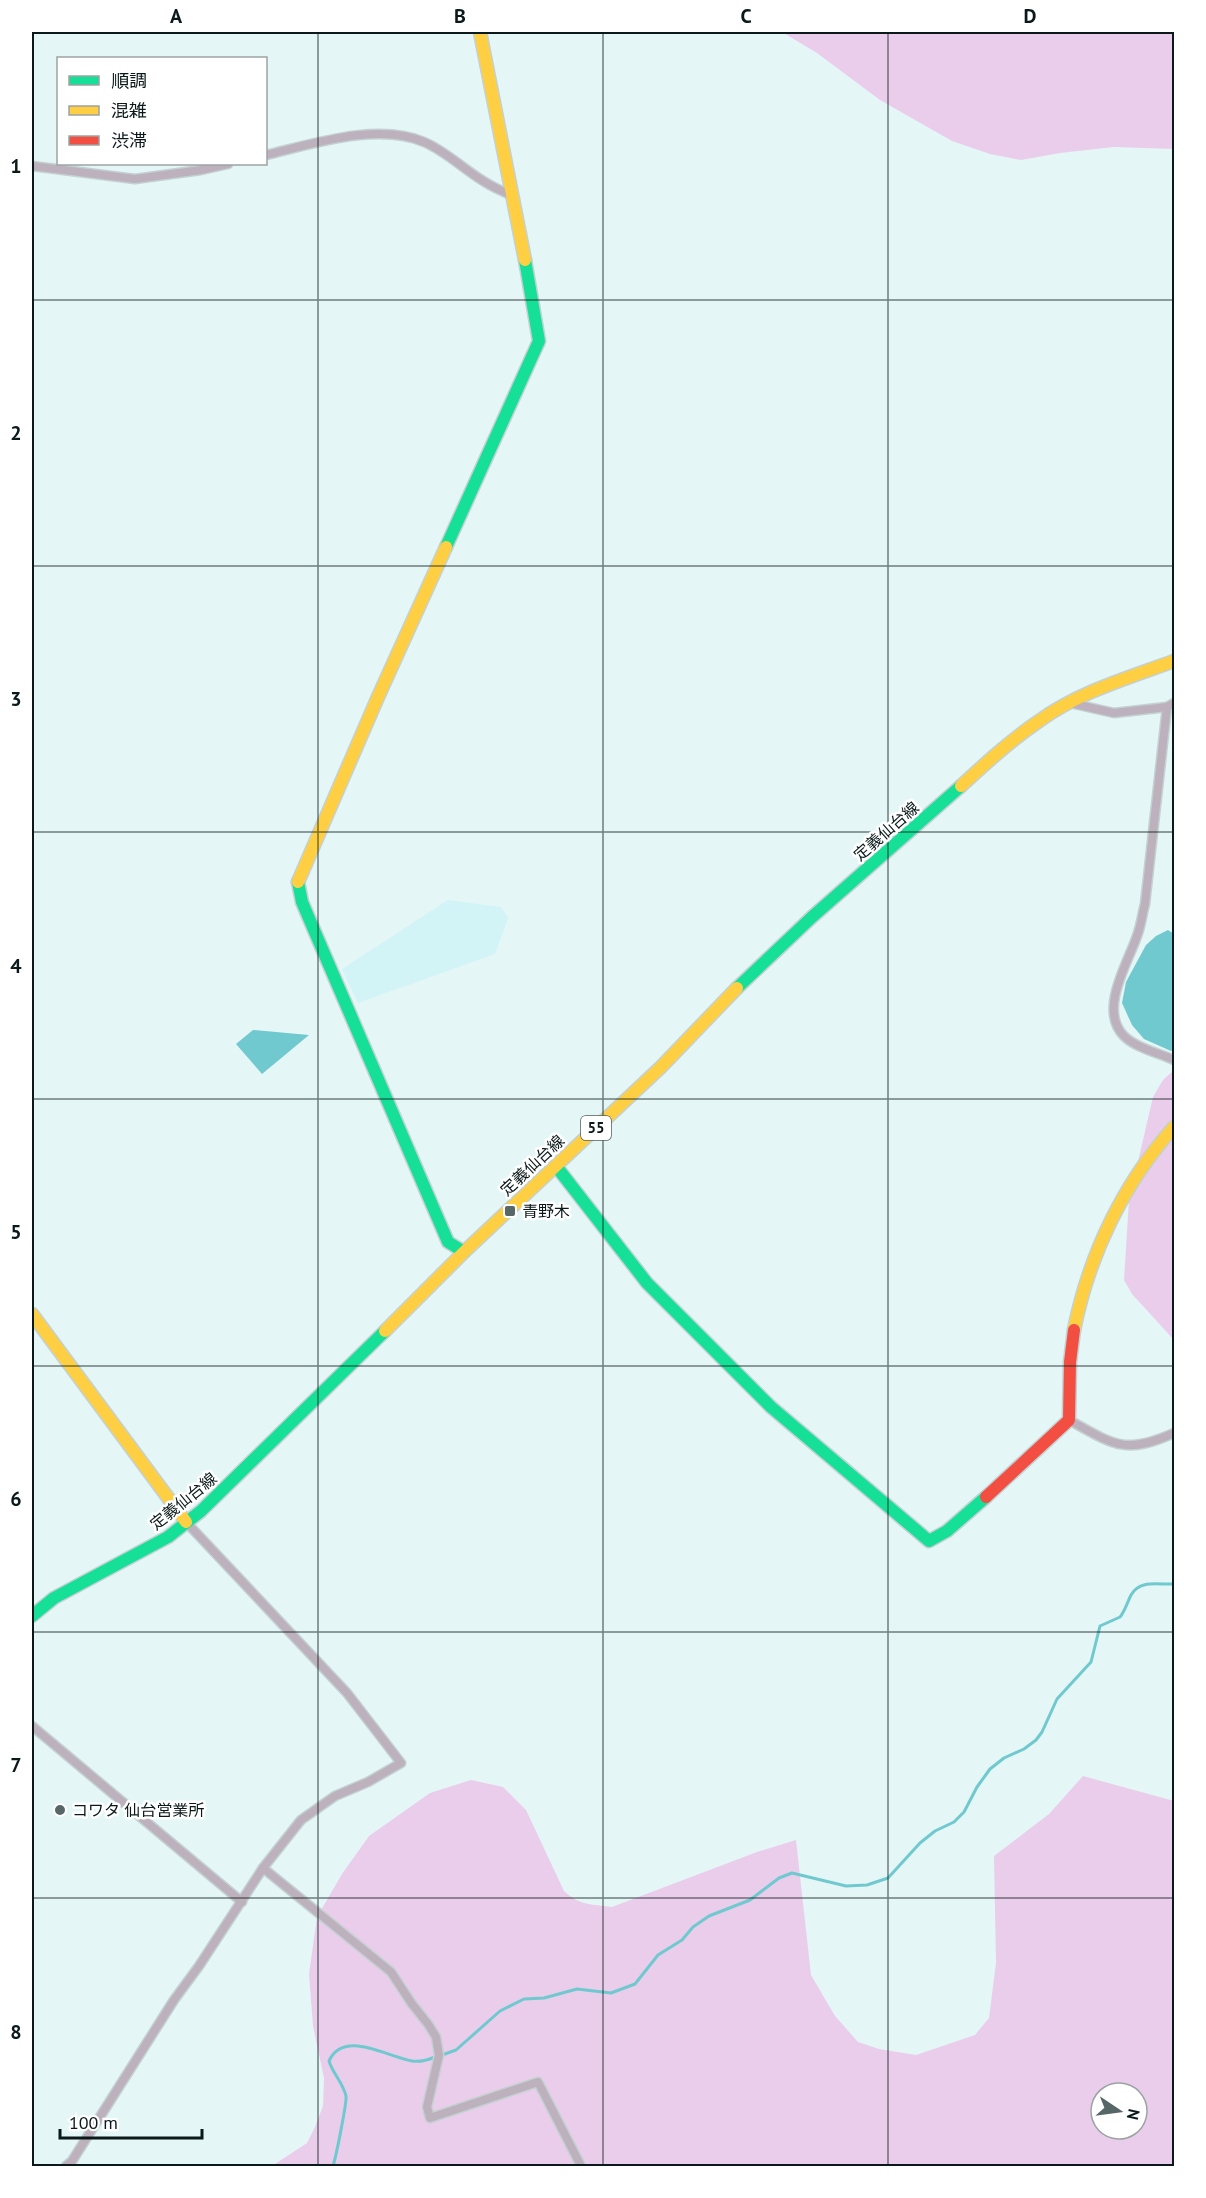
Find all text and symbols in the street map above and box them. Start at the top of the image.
text: A [170,3,183,29]
text: B [454,3,466,29]
text: C [740,3,752,29]
text: D [1024,3,1037,29]
legend [57,57,267,165]
text: 順調 [111,69,147,92]
text: 混雑 [111,99,147,122]
text: 渋滞 [111,129,147,152]
text: 1 [10,153,22,179]
text: 2 [10,420,22,446]
text: 3 [10,686,22,712]
street label: 定義仙台線 [849,797,923,865]
text: 4 [10,953,22,979]
road number: 55 [581,1116,611,1140]
street label: 定義仙台線 [496,1130,568,1200]
place label: 青野木 [522,1201,570,1221]
marker: 青野木 [503,1204,517,1218]
text: 5 [10,1219,22,1245]
street label: 定義仙台線 [146,1468,220,1534]
text: 6 [10,1486,22,1512]
text: 7 [10,1752,22,1778]
place label: コワタ 仙台営業所 [72,1800,204,1820]
marker: コワタ 仙台営業所 [53,1803,67,1817]
text: 8 [10,2019,22,2045]
north arrow [1089,2081,1149,2141]
scale bar [60,2102,202,2140]
text: N [1123,2107,1145,2122]
text: 100 m [69,2111,118,2134]

